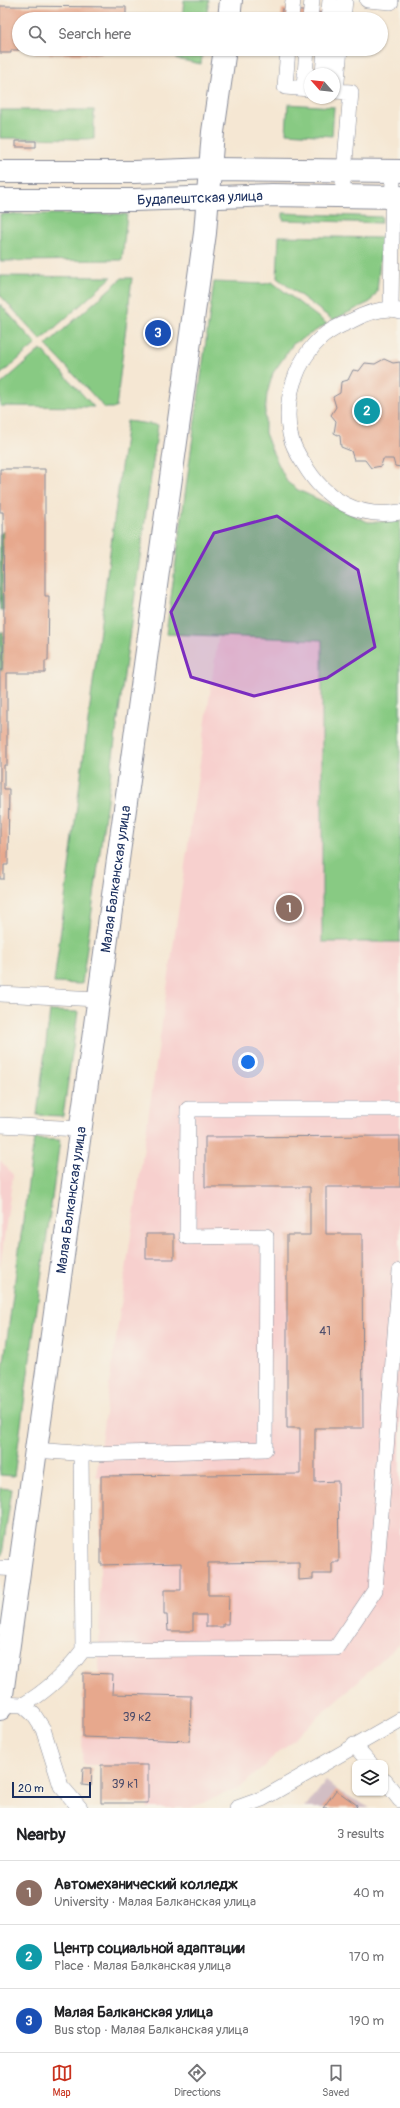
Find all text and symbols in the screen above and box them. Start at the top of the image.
search box [12,12,388,56]
icon: search [26,23,48,45]
text: Search here [58,25,131,44]
north arrow [304,68,340,104]
street label: Будапештская улица [137,187,263,208]
pin: 3 [145,318,171,348]
pin: 2 [354,396,380,426]
street label: Малая Балканская улица [97,804,134,954]
pin: 1 [276,893,302,923]
your location [238,1052,258,1072]
street label: Малая Балканская улица [52,1125,89,1275]
house number: 41 [319,1324,331,1339]
house number: 39 к2 [123,1710,151,1725]
map controls [352,1760,388,1796]
button: layers [352,1760,388,1796]
house number: 39 к1 [112,1777,138,1792]
scale bar [12,1780,91,1799]
text: 20 m [18,1782,44,1795]
text: Nearby [16,1824,65,1845]
text: 3 results [337,1826,384,1842]
text: Автомеханический колледж [54,1875,238,1894]
text: 1 [26,1885,32,1901]
text: 40 m [353,1885,384,1901]
text: University · Малая Балканская улица [54,1894,256,1910]
text: Центр социальной адаптации [54,1939,245,1958]
text: 2 [25,1949,33,1965]
text: 170 m [349,1949,384,1965]
text: Place · Малая Балканская улица [54,1958,231,1974]
text: Малая Балканская улица [54,2003,213,2022]
text: 3 [25,2013,33,2029]
text: 190 m [349,2013,384,2029]
text: Bus stop · Малая Балканская улица [54,2022,248,2038]
tab: Map [51,2062,73,2099]
tab: Directions [174,2062,221,2099]
tab: Saved [322,2062,349,2099]

